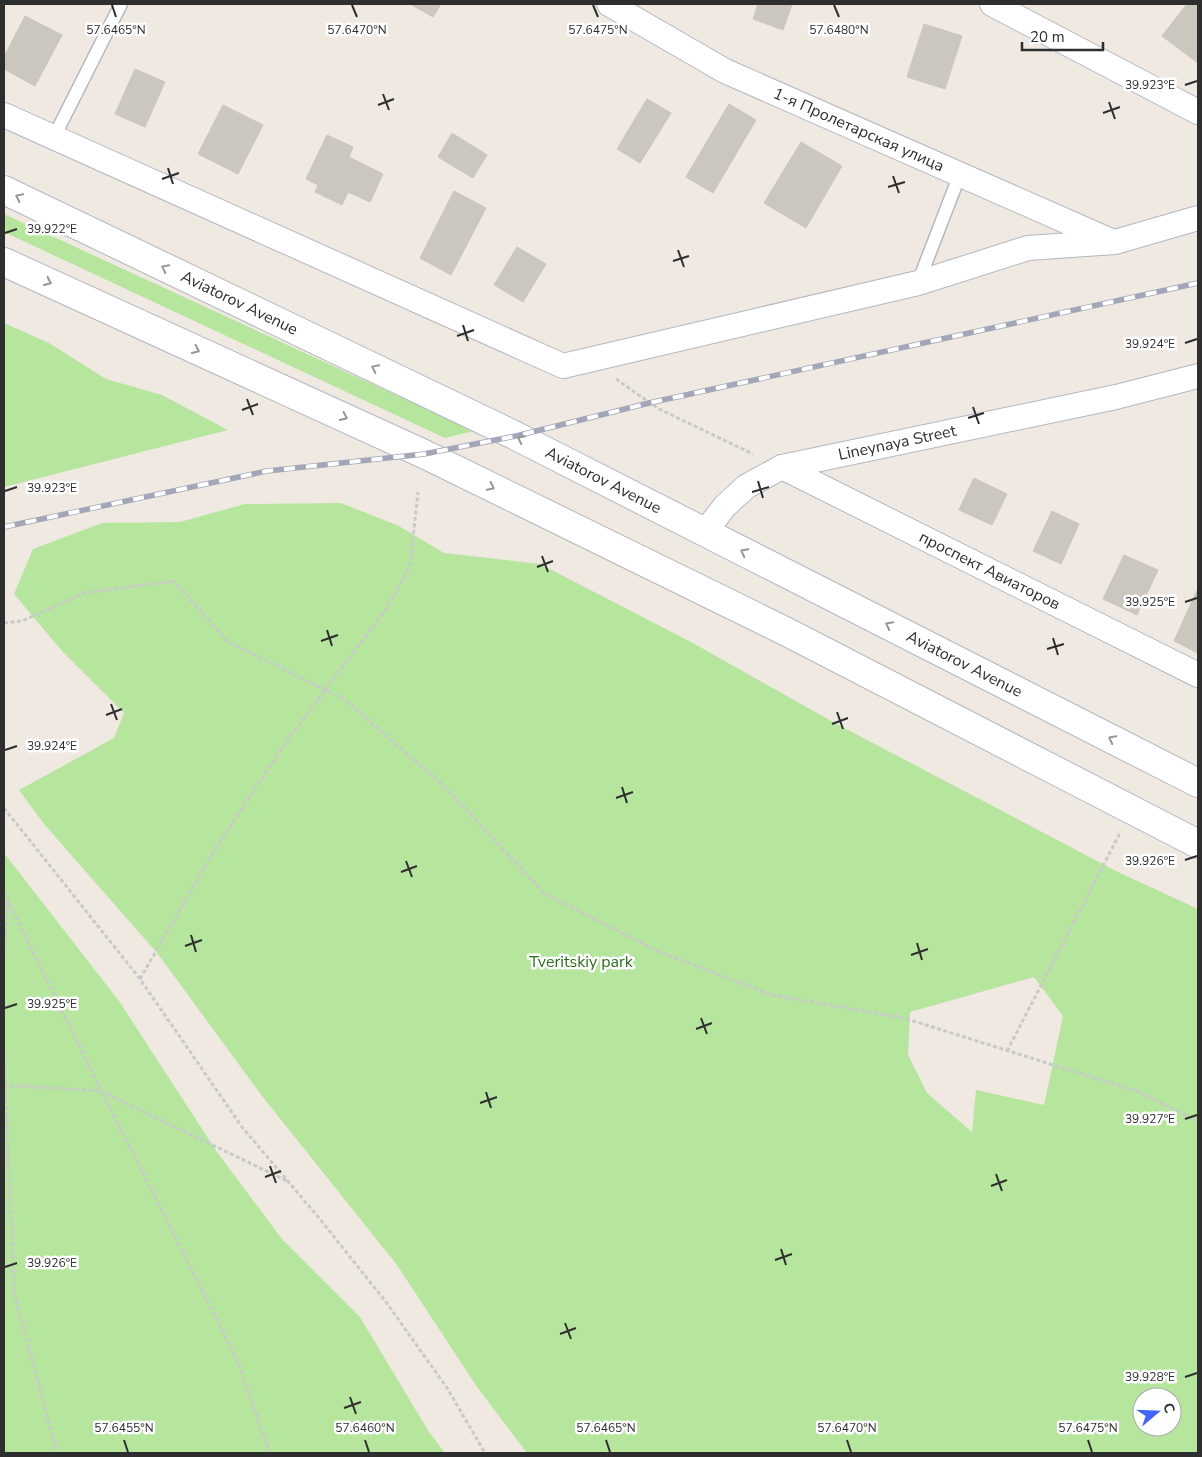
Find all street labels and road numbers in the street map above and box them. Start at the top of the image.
street label: 1-я Пролетарская улица [770,83,948,177]
street label: Aviatorov Avenue [177,266,301,341]
street label: Lineynaya Street [836,420,959,466]
street label: Aviatorov Avenue [542,442,665,519]
street label: проспект Авиаторов [915,526,1064,615]
street label: Aviatorov Avenue [903,625,1026,703]

